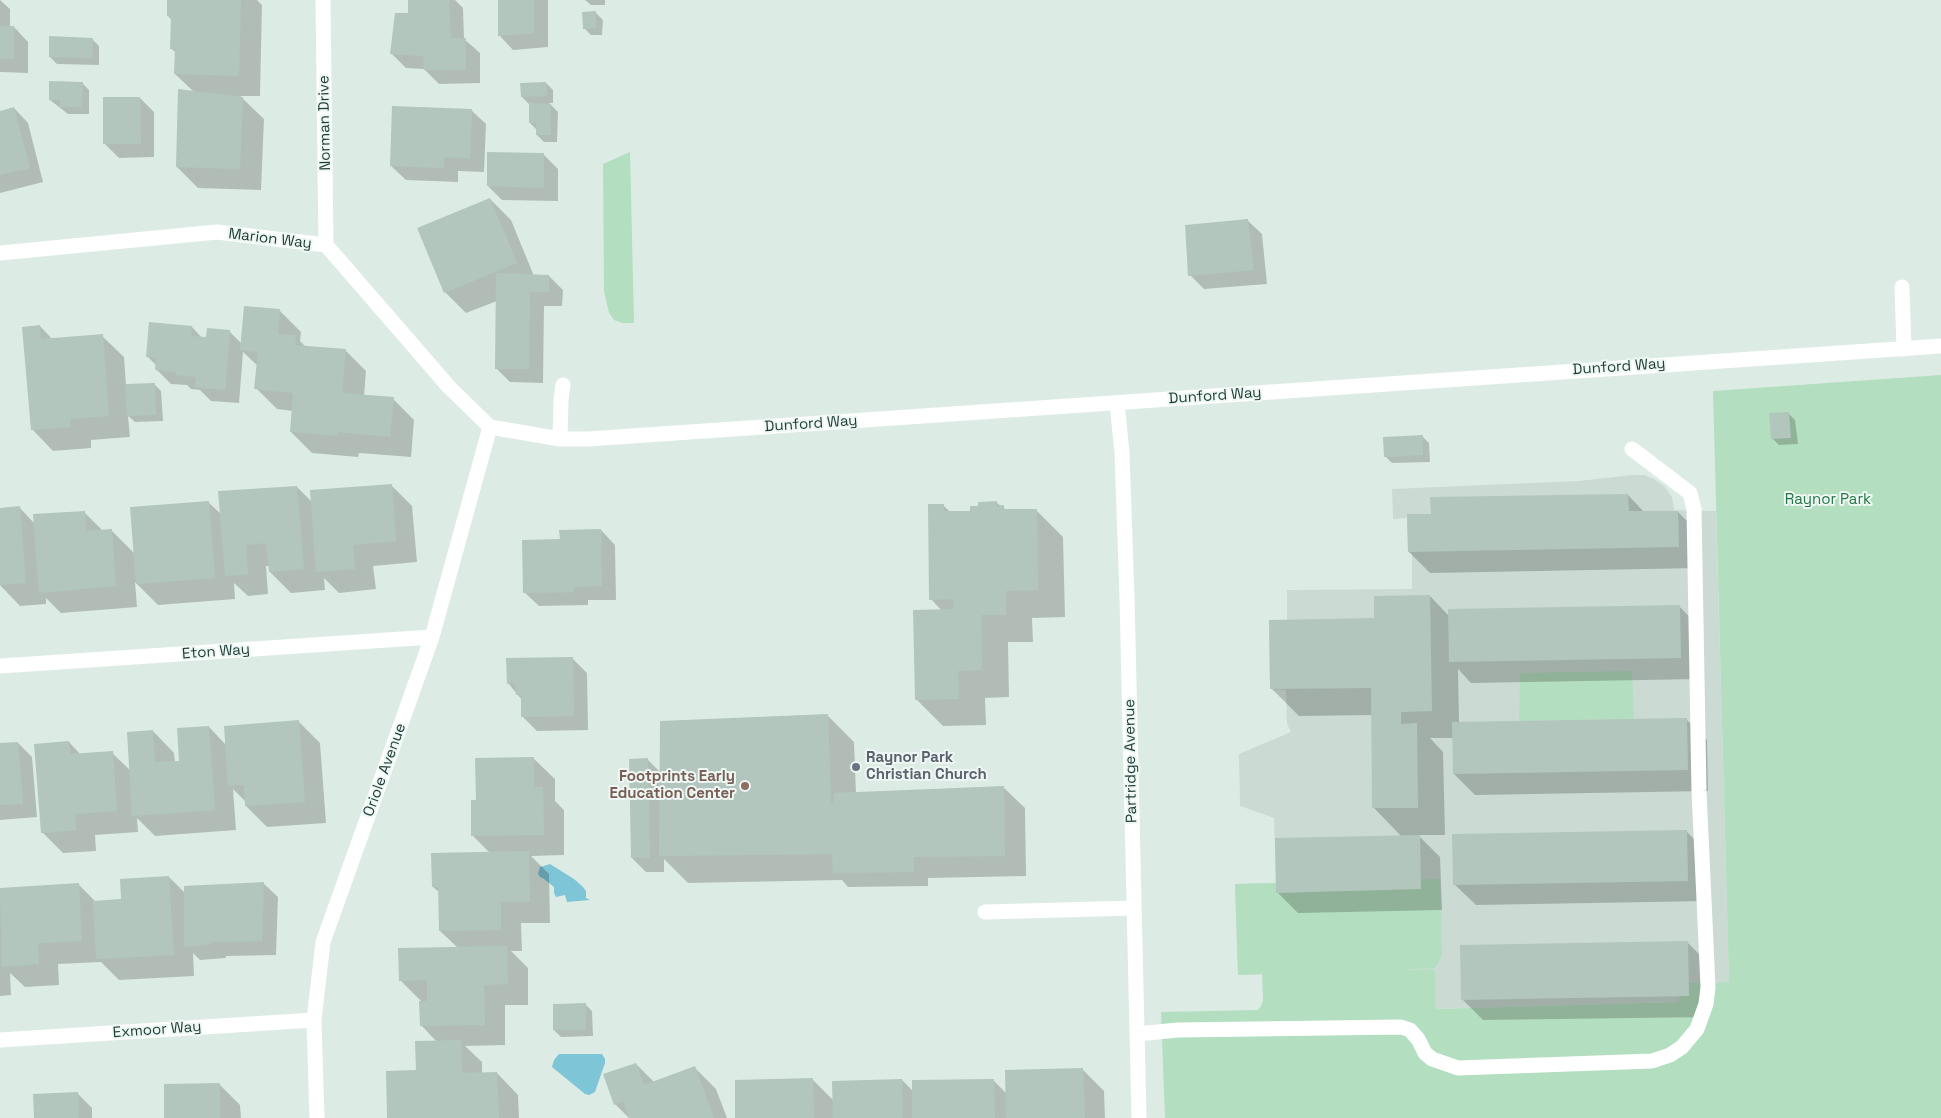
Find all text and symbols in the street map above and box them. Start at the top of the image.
street label: Norman Drive [315,75,335,171]
street label: Marion Way [227,225,313,253]
street label: Dunford Way [1572,355,1666,379]
street label: Dunford Way [1168,384,1262,408]
street label: Dunford Way [764,412,858,436]
park label: Raynor Park [1785,491,1871,509]
street label: Eton Way [181,641,251,663]
street label: Partridge Avenue [1121,699,1141,823]
street label: Oriole Avenue [360,721,410,819]
place label: Raynor Park Christian Church [866,749,987,784]
marker: Raynor Park Christian Church [850,761,862,773]
place label: Footprints Early Education Center [609,768,735,803]
marker: Footprints Early Education Center [739,780,751,792]
street label: Exmoor Way [112,1018,202,1042]

